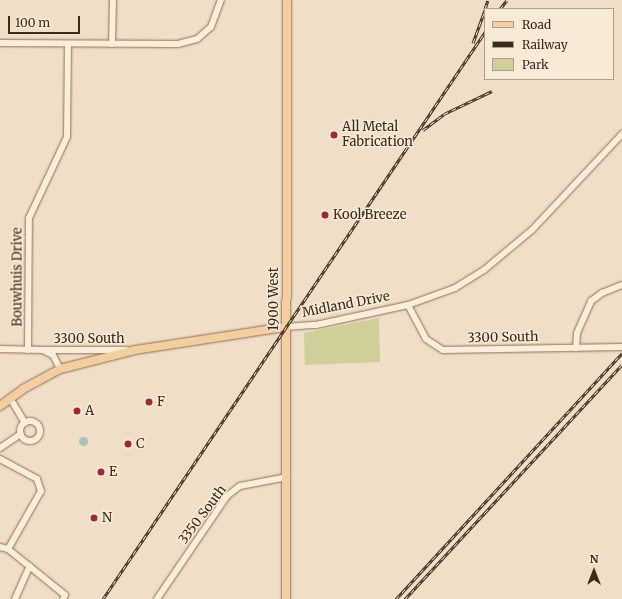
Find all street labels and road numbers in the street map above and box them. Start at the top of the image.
street label: Bouwhuis Drive [10,227,26,327]
street label: 1900 West [266,267,282,331]
street label: Midland Drive [301,289,391,321]
street label: 3300 South [467,330,539,346]
street label: 3300 South [53,331,125,347]
street label: 3350 South [176,483,230,547]

